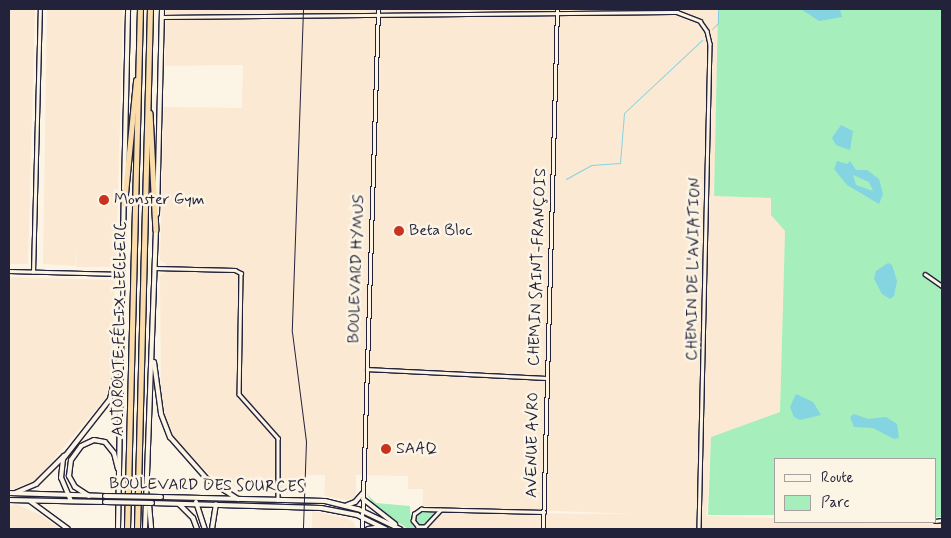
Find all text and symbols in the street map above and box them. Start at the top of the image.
street label: CHEMIN SAINT-FRANÇOIS [525,166,551,368]
street label: CHEMIN DE L'AVIATION [683,177,705,361]
place label: Monster Gym [114,190,210,210]
marker: Monster Gym [98,194,110,206]
street label: BOULEVARD HYMUS [345,196,369,342]
street label: AUTOROUTE FÉLIX-LECLERC [109,221,131,437]
place label: Beta Bloc [409,221,472,241]
marker: Beta Bloc [393,225,405,237]
street label: AVENUE AVRO [522,391,544,499]
place label: SAAQ [396,439,438,459]
marker: SAAQ [380,443,392,455]
legend [774,458,936,523]
text: Route [821,468,854,488]
street label: BOULEVARD DES SOURCES [110,475,304,497]
text: Parc [821,493,849,513]

